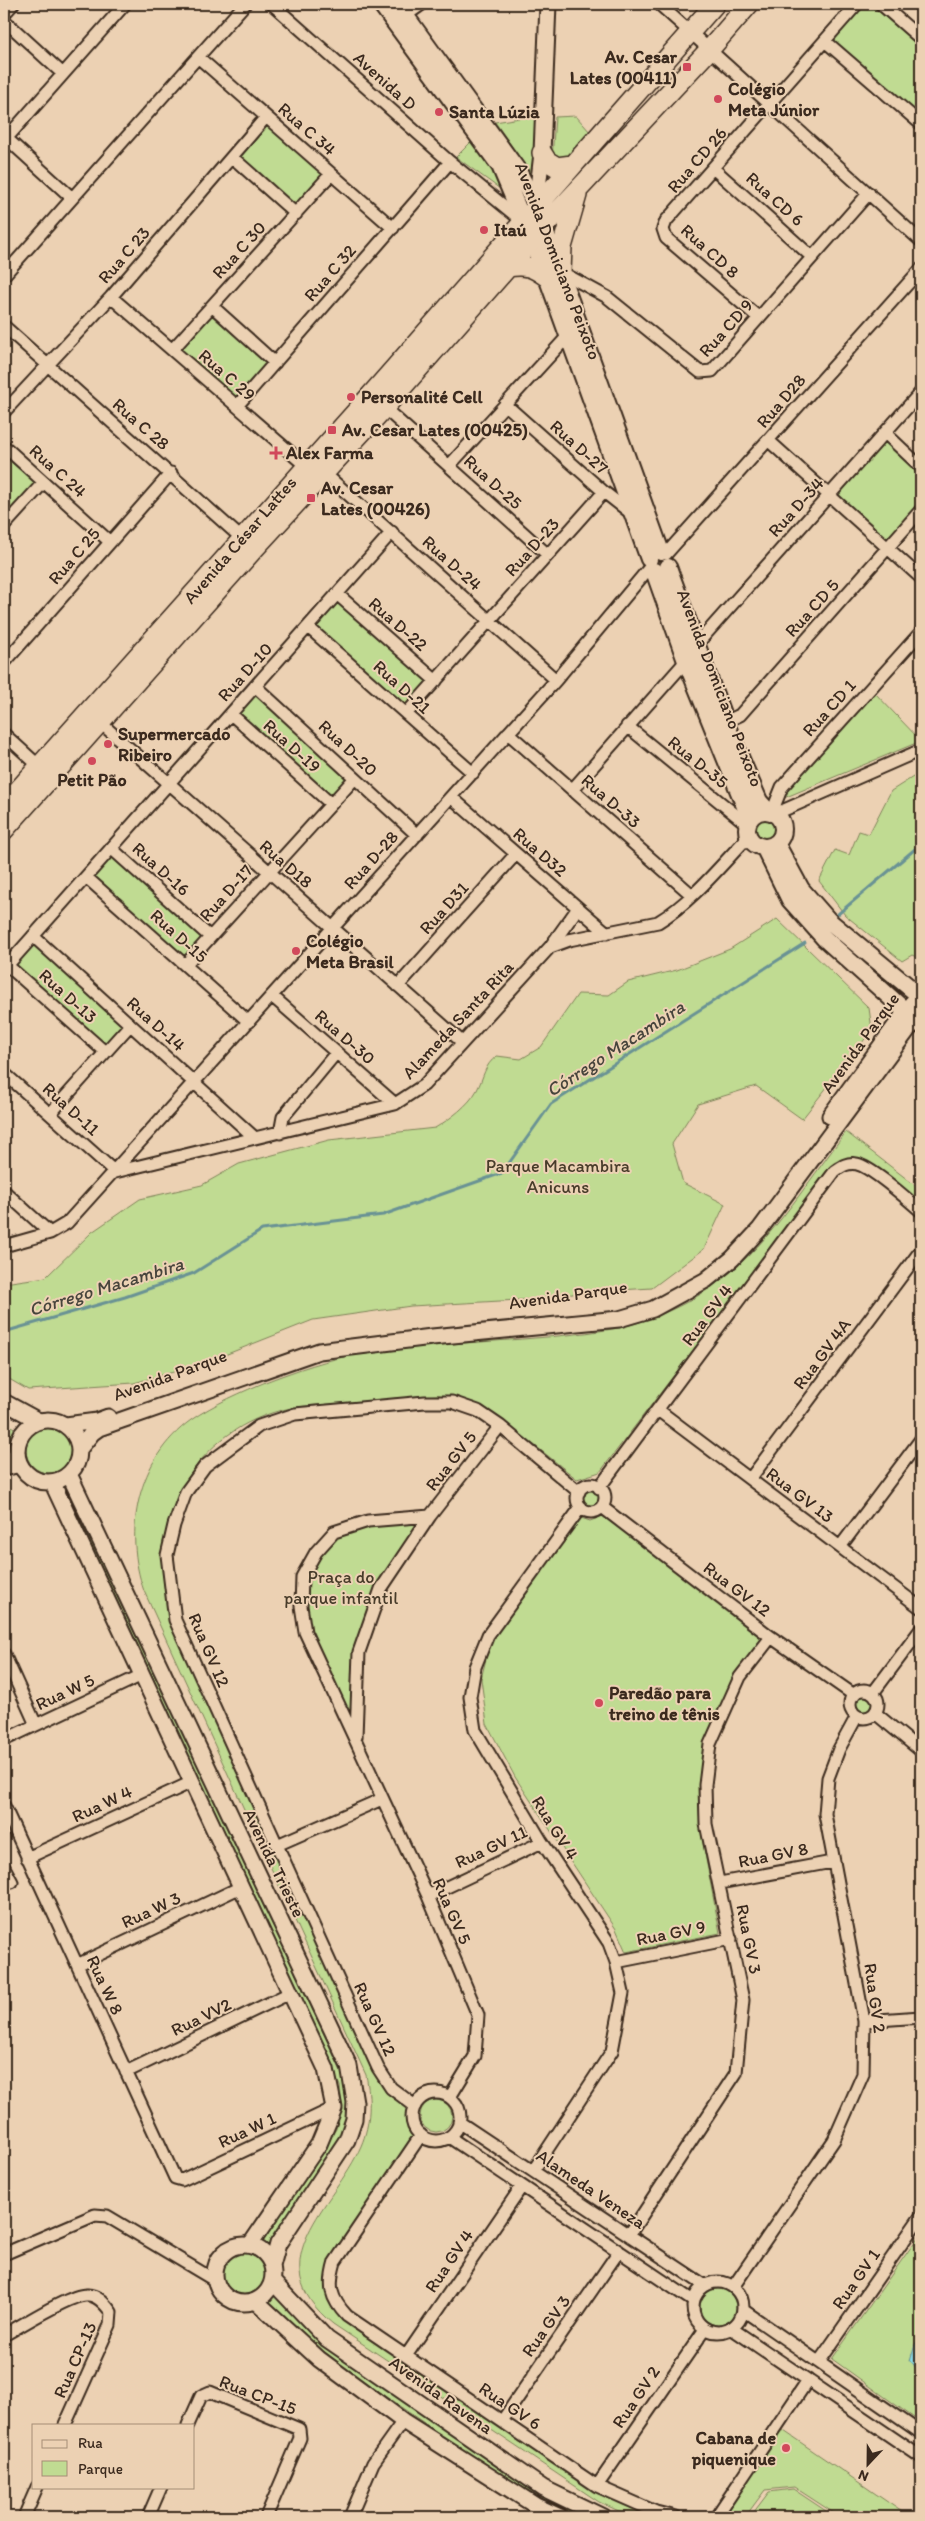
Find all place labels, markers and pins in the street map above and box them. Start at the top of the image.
place label: Av. Cesar Lates (00411) [570,46,678,89]
marker: Av. Cesar Lates (00411) [681,61,693,73]
place label: Colégio Meta Júnior [728,78,820,121]
marker: Colégio Meta Júnior [712,93,724,105]
place label: Santa Lúzia [449,101,540,123]
marker: Santa Lúzia [433,106,445,118]
place label: Itaú [494,219,527,241]
marker: Itaú [478,224,490,236]
place label: Personalité Cell [361,386,483,408]
marker: Personalité Cell [345,391,357,403]
place label: Av. Cesar Lates (00425) [341,419,528,441]
marker: Av. Cesar Lates (00425) [326,424,338,436]
place label: Alex Farma [285,442,374,464]
marker: Alex Farma [270,447,282,459]
place label: Av. Cesar Lates (00426) [320,477,431,520]
marker: Av. Cesar Lates (00426) [305,492,317,504]
place label: Supermercado Ribeiro [118,723,230,766]
marker: Supermercado Ribeiro [102,738,114,750]
marker: Petit Pão [86,755,98,767]
place label: Petit Pão [57,769,127,791]
place label: Colégio Meta Brasil [306,930,395,973]
marker: Colégio Meta Brasil [290,945,302,957]
place label: Paredão para treino de tênis [609,1682,720,1725]
marker: Paredão para treino de tênis [593,1697,605,1709]
place label: Cabana de piquenique [691,2427,776,2470]
marker: Cabana de piquenique [780,2442,792,2454]

